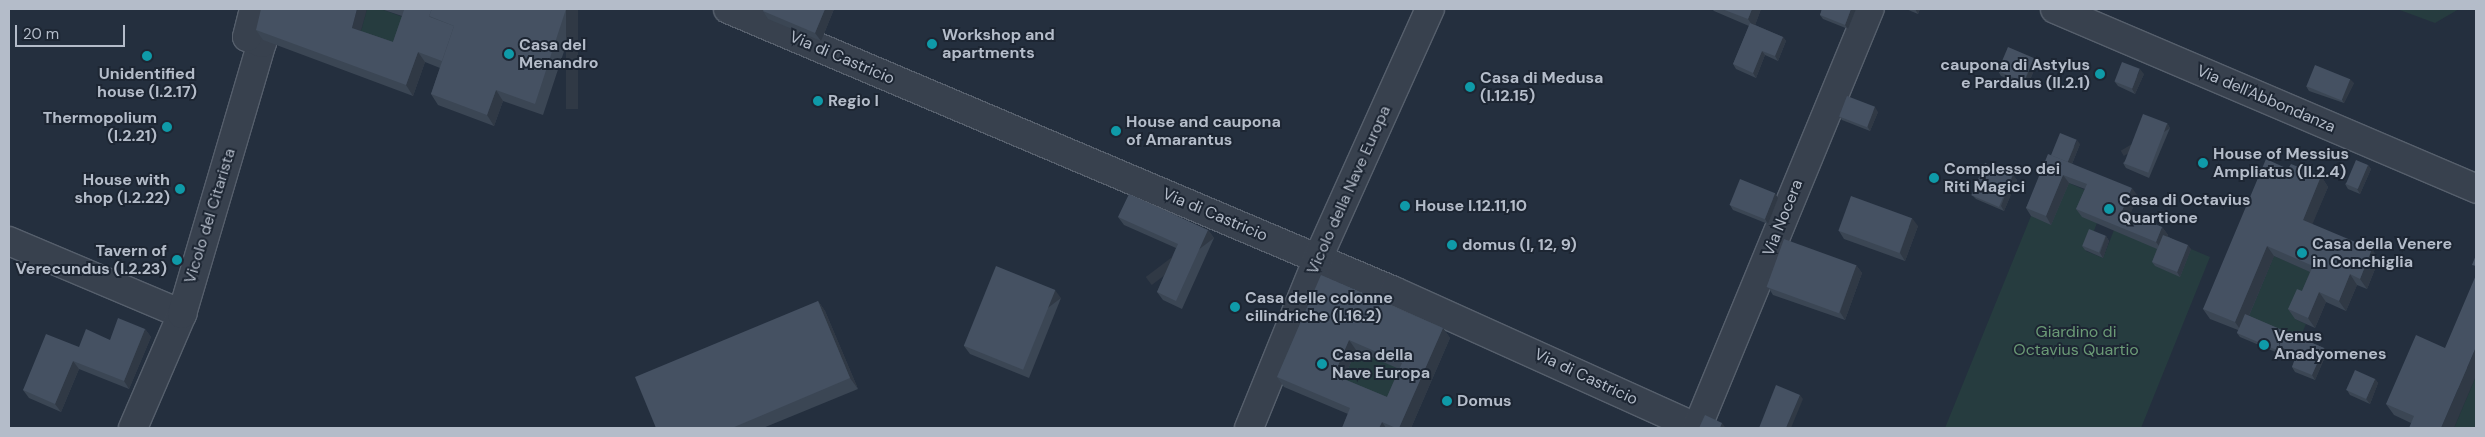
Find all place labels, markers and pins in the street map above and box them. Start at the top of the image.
place label: Workshop and apartments [942,25,1055,63]
place label: Casa del Menandro [519,35,599,73]
marker: Workshop and apartments [926,38,938,50]
marker: Casa del Menandro [503,48,515,60]
marker: Unidentified house (I.2.17) [141,50,153,62]
place label: caupona di Astylus e Pardalus (II.2.1) [1940,55,2090,93]
place label: Unidentified house (I.2.17) [97,64,197,102]
place label: Casa di Medusa (I.12.15) [1480,68,1603,106]
marker: caupona di Astylus e Pardalus (II.2.1) [2094,68,2106,80]
marker: Casa di Medusa (I.12.15) [1464,81,1476,93]
place label: Regio I [828,91,879,111]
marker: Regio I [812,95,824,107]
place label: Thermopolium (I.2.21) [43,108,157,146]
place label: House and caupona of Amarantus [1126,112,1281,150]
marker: Thermopolium (I.2.21) [161,121,173,133]
marker: House and caupona of Amarantus [1110,125,1122,137]
place label: House of Messius Ampliatus (II.2.4) [2213,144,2349,182]
marker: House of Messius Ampliatus (II.2.4) [2197,157,2209,169]
place label: Complesso dei Riti Magici [1944,159,2060,197]
place label: House with shop (I.2.22) [75,170,170,208]
marker: Complesso dei Riti Magici [1928,172,1940,184]
marker: House with shop (I.2.22) [174,183,186,195]
place label: Casa di Octavius Quartione [2119,190,2250,228]
place label: House I.12.11,10 [1415,196,1527,216]
marker: House I.12.11,10 [1399,200,1411,212]
marker: Casa di Octavius Quartione [2103,203,2115,215]
place label: Casa della Venere in Conchiglia [2312,234,2452,272]
place label: domus (I, 12, 9) [1462,235,1577,255]
marker: domus (I, 12, 9) [1446,239,1458,251]
place label: Tavern of Verecundus (I.2.23) [15,241,167,279]
marker: Casa della Venere in Conchiglia [2296,247,2308,259]
marker: Tavern of Verecundus (I.2.23) [171,254,183,266]
place label: Casa delle colonne cilindriche (I.16.2) [1245,288,1393,326]
marker: Casa delle colonne cilindriche (I.16.2) [1229,301,1241,313]
place label: Venus Anadyomenes [2274,326,2387,364]
marker: Venus Anadyomenes [2258,339,2270,351]
place label: Casa della Nave Europa [1332,345,1430,383]
marker: Casa della Nave Europa [1316,358,1328,370]
place label: Domus [1457,391,1511,411]
marker: Domus [1441,395,1453,407]

